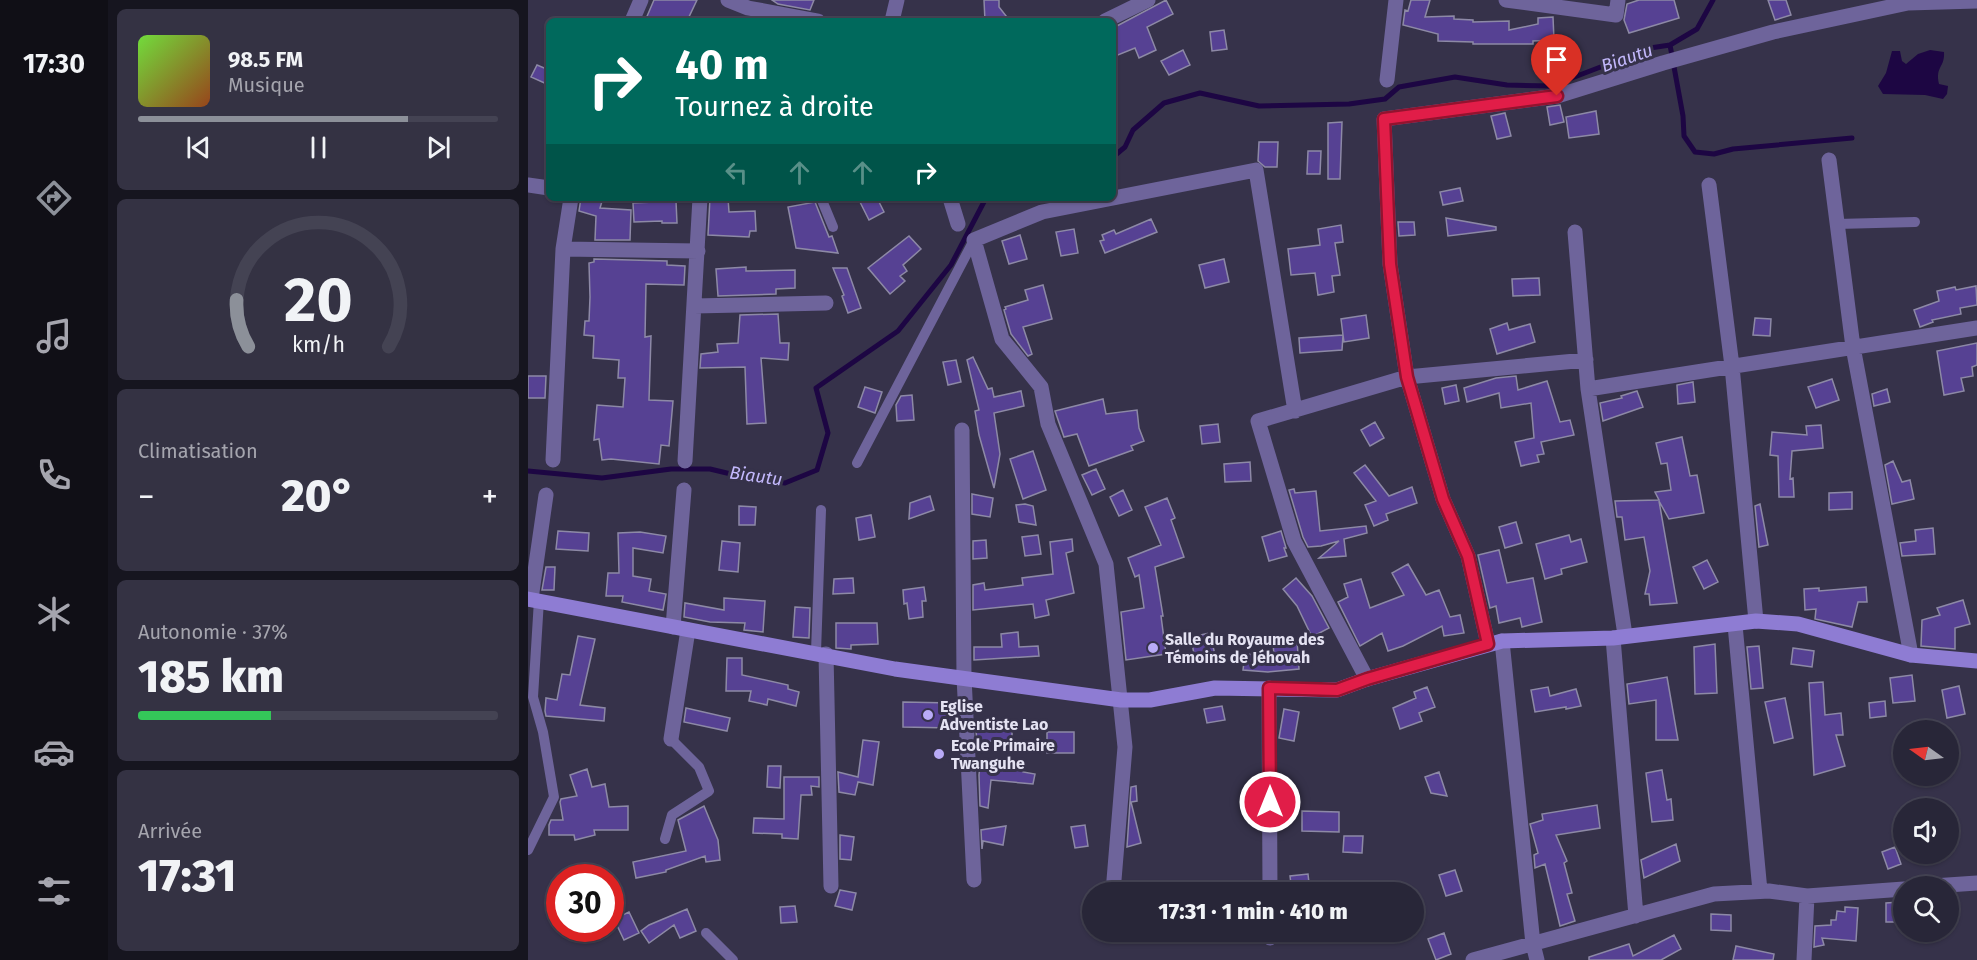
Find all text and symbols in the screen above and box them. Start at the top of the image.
pin [1531,34,1582,96]
water label: Biautu [1598,39,1656,77]
text: 40 m [675,40,769,90]
icon: right [576,42,654,120]
icon: arrive [1540,43,1573,76]
text: 98.5 FM [228,46,303,73]
text: 17:30 [23,48,85,80]
text: Musique [228,73,305,97]
text: Tournez à droite [675,91,874,123]
icon: previous [182,131,215,164]
icon: pause [302,131,335,164]
icon: next [422,131,455,164]
icon: left [720,156,753,189]
icon: ahead [783,156,816,189]
icon: ahead [846,156,879,189]
icon: right [909,156,942,189]
icon: directions [33,177,75,219]
text: 20 [284,263,352,338]
icon: music [33,315,75,357]
text: km/h [291,332,345,358]
text: Climatisation [138,439,258,463]
icon: phone [33,454,75,496]
water label: Biautu [728,461,784,491]
text: 20° [281,469,355,523]
text: − [138,477,155,517]
text: + [482,477,498,517]
icon: climate [33,593,75,635]
text: Autonomie · 37% [138,620,288,644]
place label: Salle du Royaume des Témoins de Jéhovah [1165,630,1325,667]
marker: Salle du Royaume des Témoins de Jéhovah [1146,641,1160,655]
text: 185 km [138,650,284,704]
place label: Eglise Adventiste Lao [939,697,1048,734]
marker: Eglise Adventiste Lao [921,708,935,722]
north arrow [1893,720,1959,786]
map controls [1893,720,1959,942]
icon: car [33,731,75,773]
place label: Ecole Primaire Twanguhe [951,736,1055,773]
marker: Ecole Primaire Twanguhe [932,747,946,761]
position arrow [1238,770,1302,834]
button: sound [1893,798,1959,864]
text: Arrivée [138,819,202,843]
text: 17:31 [138,849,236,903]
speed limit sign: 30 [546,864,624,942]
icon: filters [33,870,75,912]
button: search [1893,876,1959,942]
text: 17:31 · 1 min · 410 m [1158,898,1348,925]

